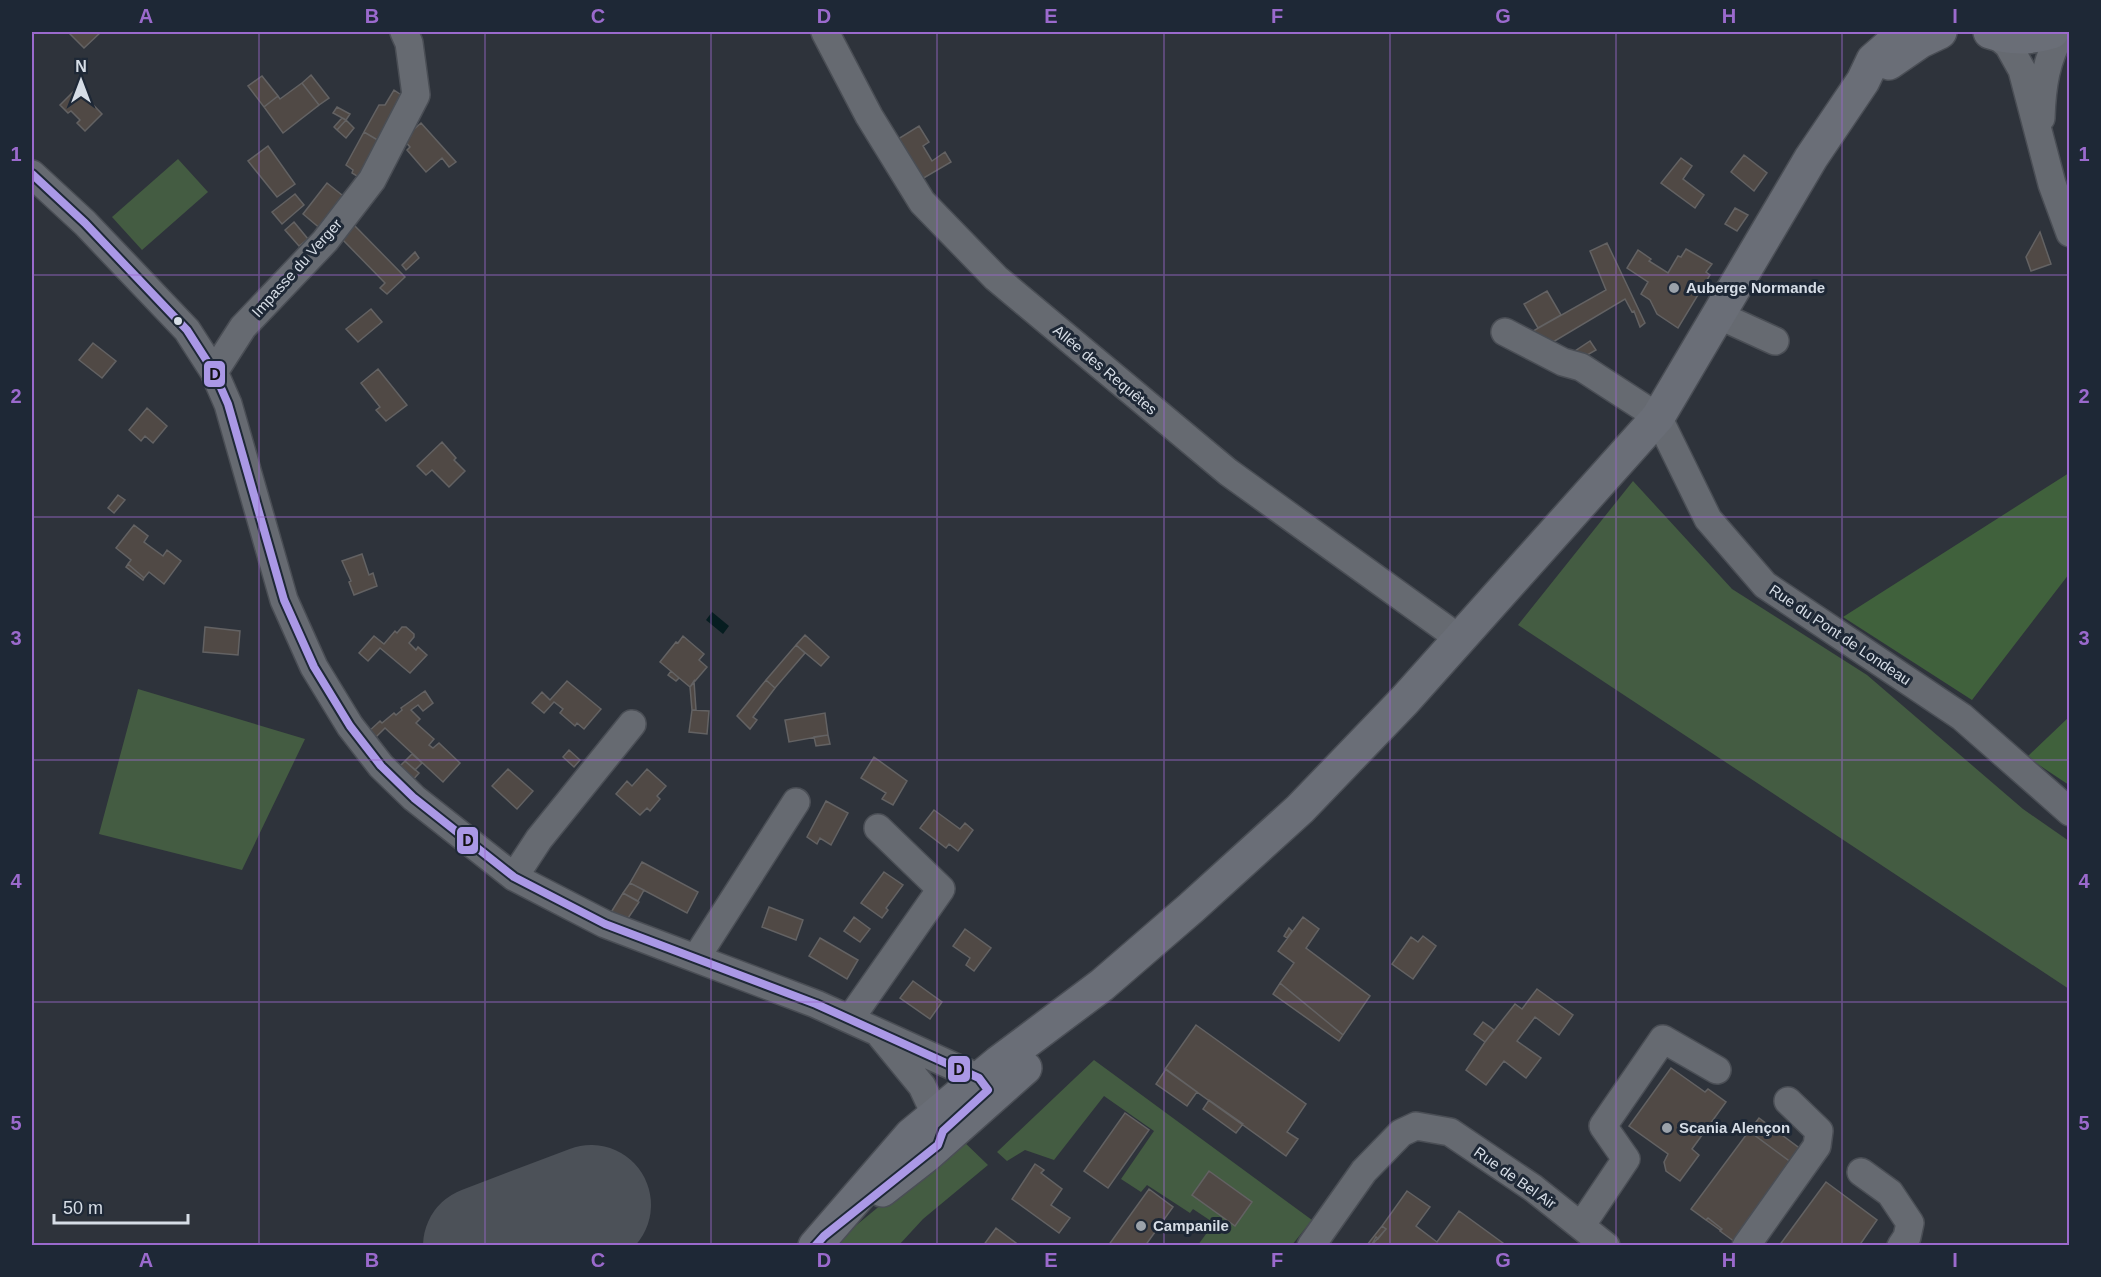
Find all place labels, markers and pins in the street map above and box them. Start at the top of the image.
place label: Auberge Normande [1686,279,1825,296]
marker: Auberge Normande [1667,281,1681,295]
unlabelled marker [172,315,184,327]
place label: Scania Alençon [1679,1119,1790,1136]
marker: Scania Alençon [1660,1121,1674,1135]
place label: Campanile [1153,1217,1229,1234]
marker: Campanile [1134,1219,1148,1233]

